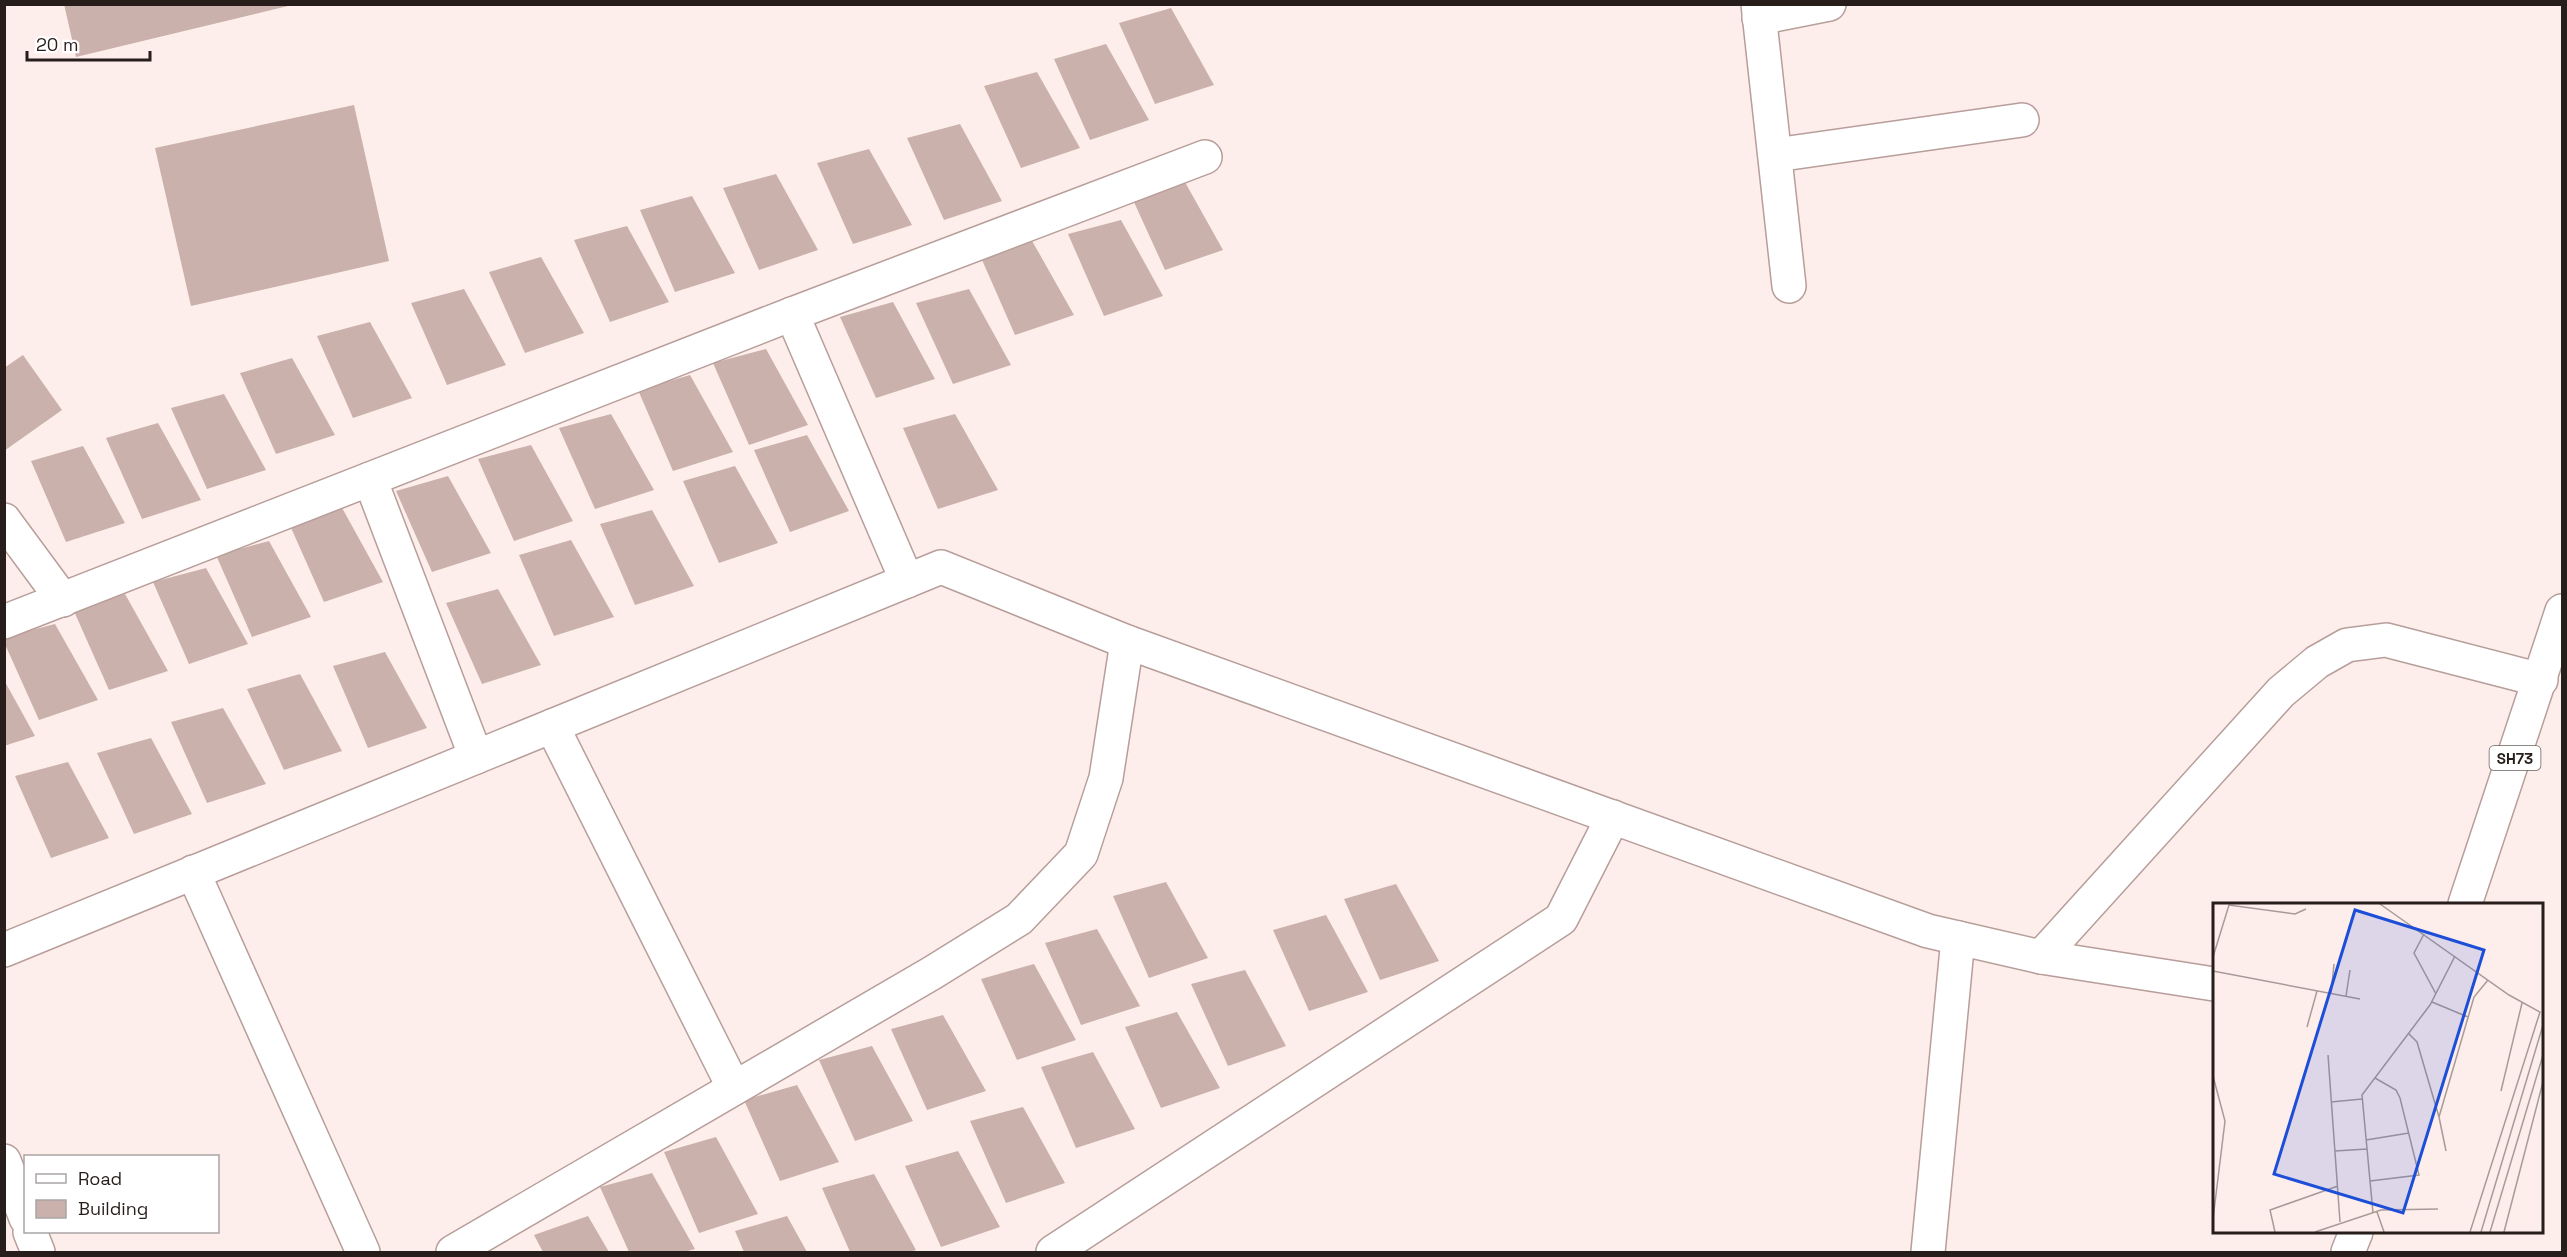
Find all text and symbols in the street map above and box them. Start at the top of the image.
scale bar [27,24,150,62]
text: 20 m [36,33,79,56]
road number: SH73 [2490,746,2540,770]
inset map [2213,903,2543,1233]
legend [24,1155,219,1233]
text: Road [78,1167,122,1190]
text: Building [78,1197,148,1220]

